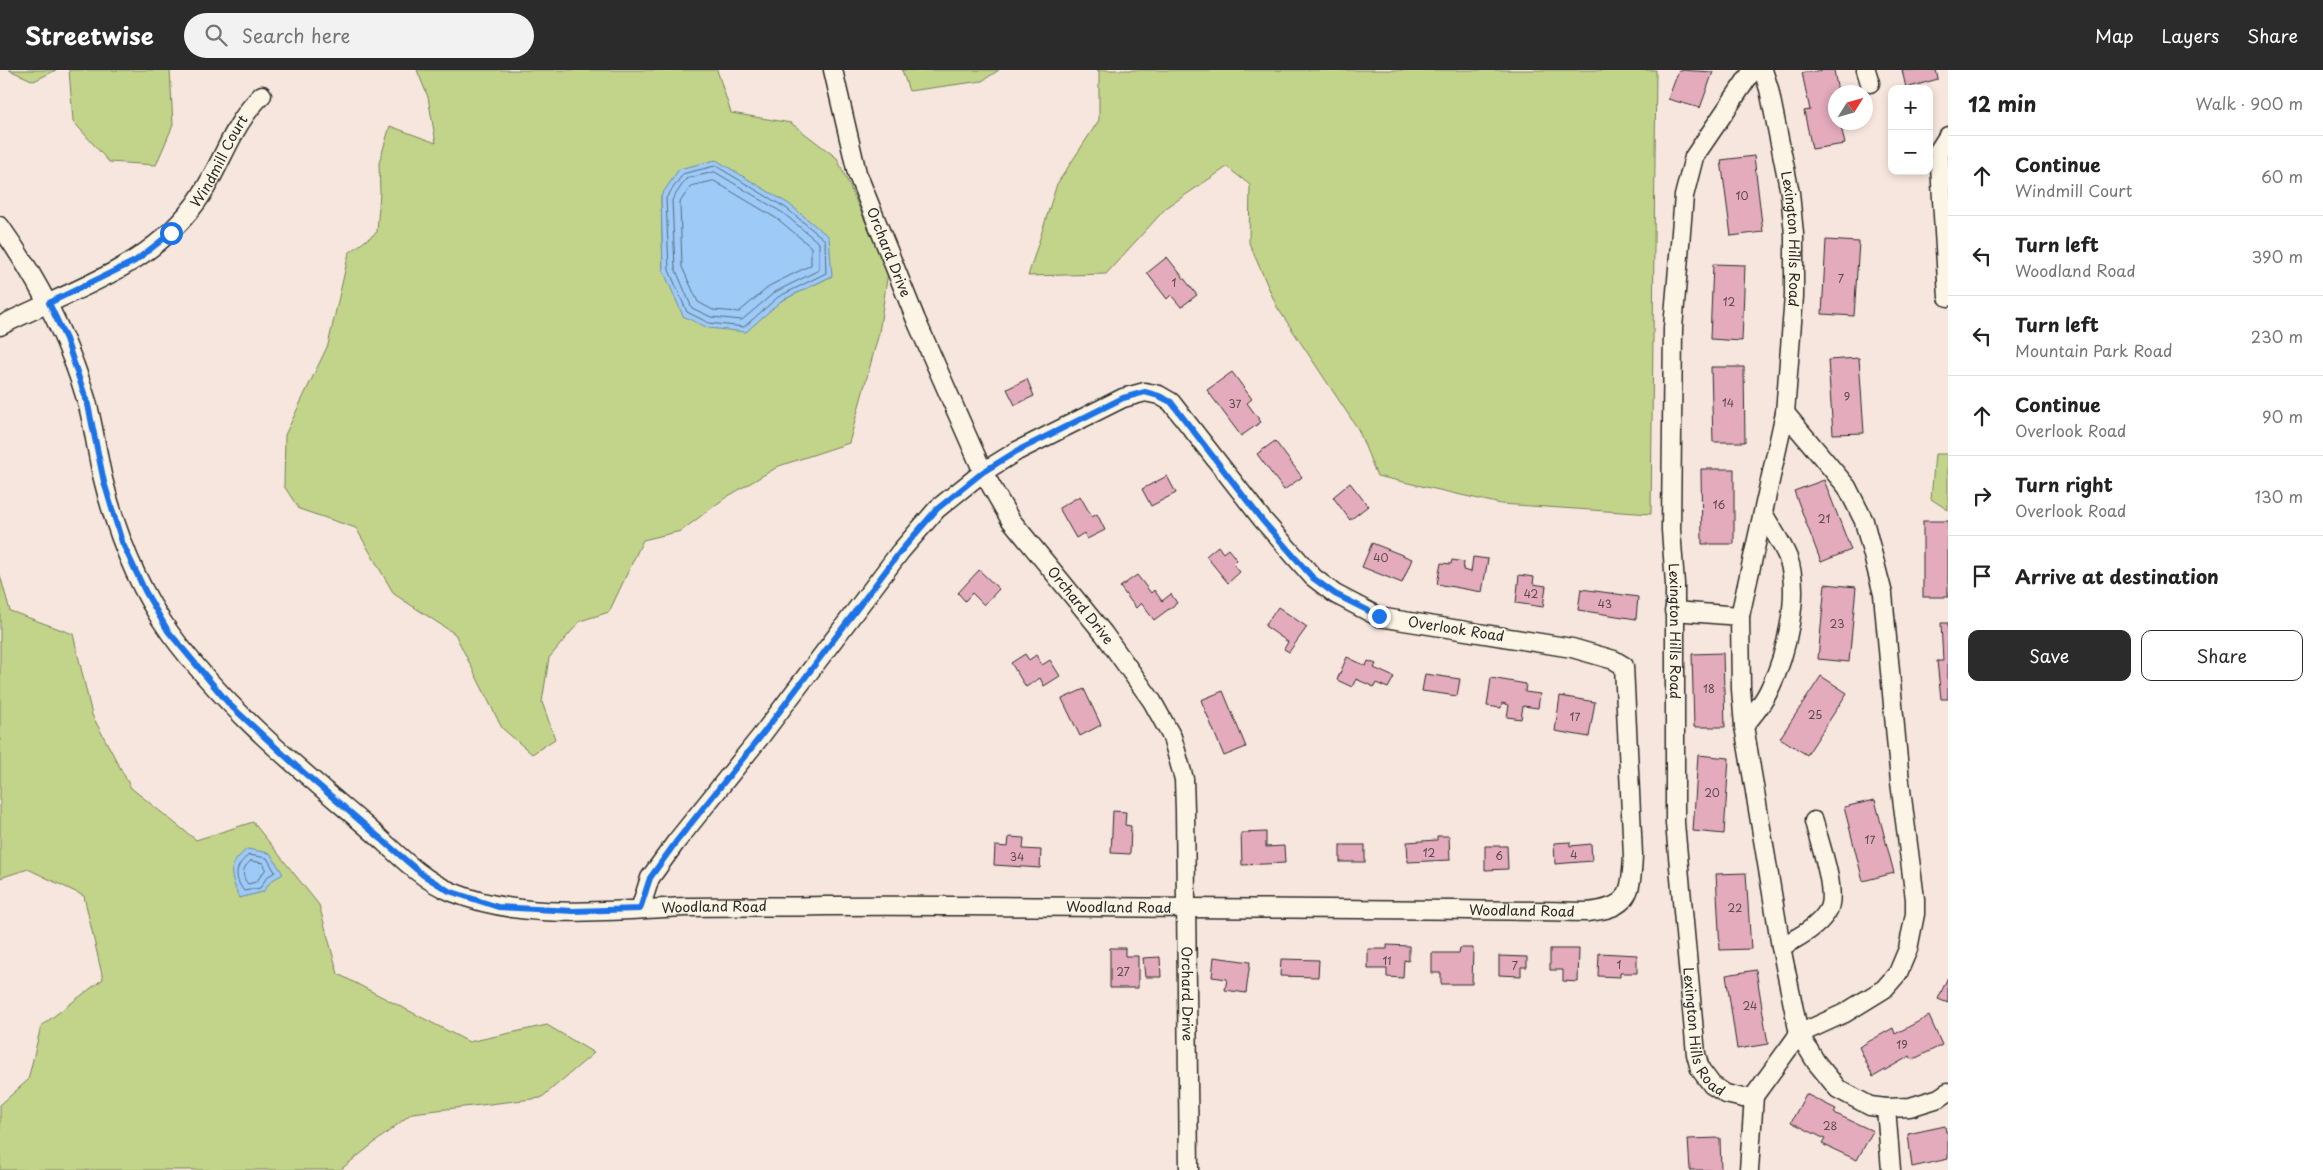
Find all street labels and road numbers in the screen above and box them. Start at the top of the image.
street label: Windmill Court [185,110,253,211]
street label: Lexington Hills Road [1776,169,1805,308]
street label: Orchard Drive [862,204,917,300]
street label: Orchard Drive [1043,562,1119,648]
street label: Lexington Hills Road [1663,562,1686,699]
street label: Overlook Road [1406,611,1506,646]
street label: Woodland Road [661,895,767,918]
street label: Woodland Road [1066,896,1172,918]
street label: Woodland Road [1469,899,1575,922]
street label: Orchard Drive [1177,946,1199,1041]
street label: Lexington Hills Road [1678,966,1729,1101]

